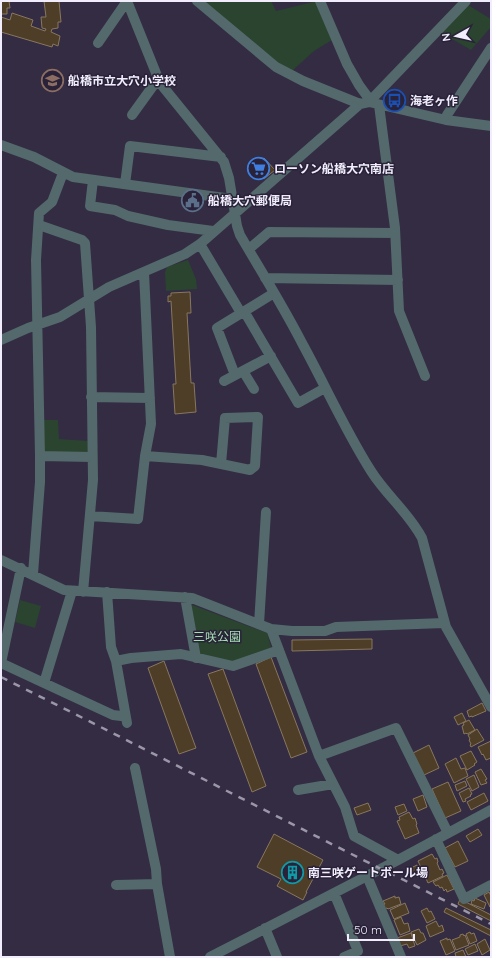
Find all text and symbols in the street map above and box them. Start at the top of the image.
north arrow [436,16,476,56]
text: N [439,32,454,42]
school or university icon: 船橋市立大穴小学校 [39,68,65,94]
place label: 船橋市立大穴小学校 [68,73,176,88]
bus stop icon: 海老ヶ作 [382,88,408,114]
place label: 海老ヶ作 [410,93,458,108]
supermarket icon: ローソン船橋大穴南店 [246,156,272,182]
place label: ローソン船橋大穴南店 [274,161,394,176]
public building icon: 船橋大穴郵便局 [179,188,205,214]
place label: 船橋大穴郵便局 [208,193,292,208]
park label: 三咲公園 [193,629,241,644]
building icon: 南三咲ゲートボール場 [279,860,305,886]
place label: 南三咲ゲートボール場 [308,865,428,880]
scale bar [348,916,414,942]
text: 50 m [354,922,382,937]

